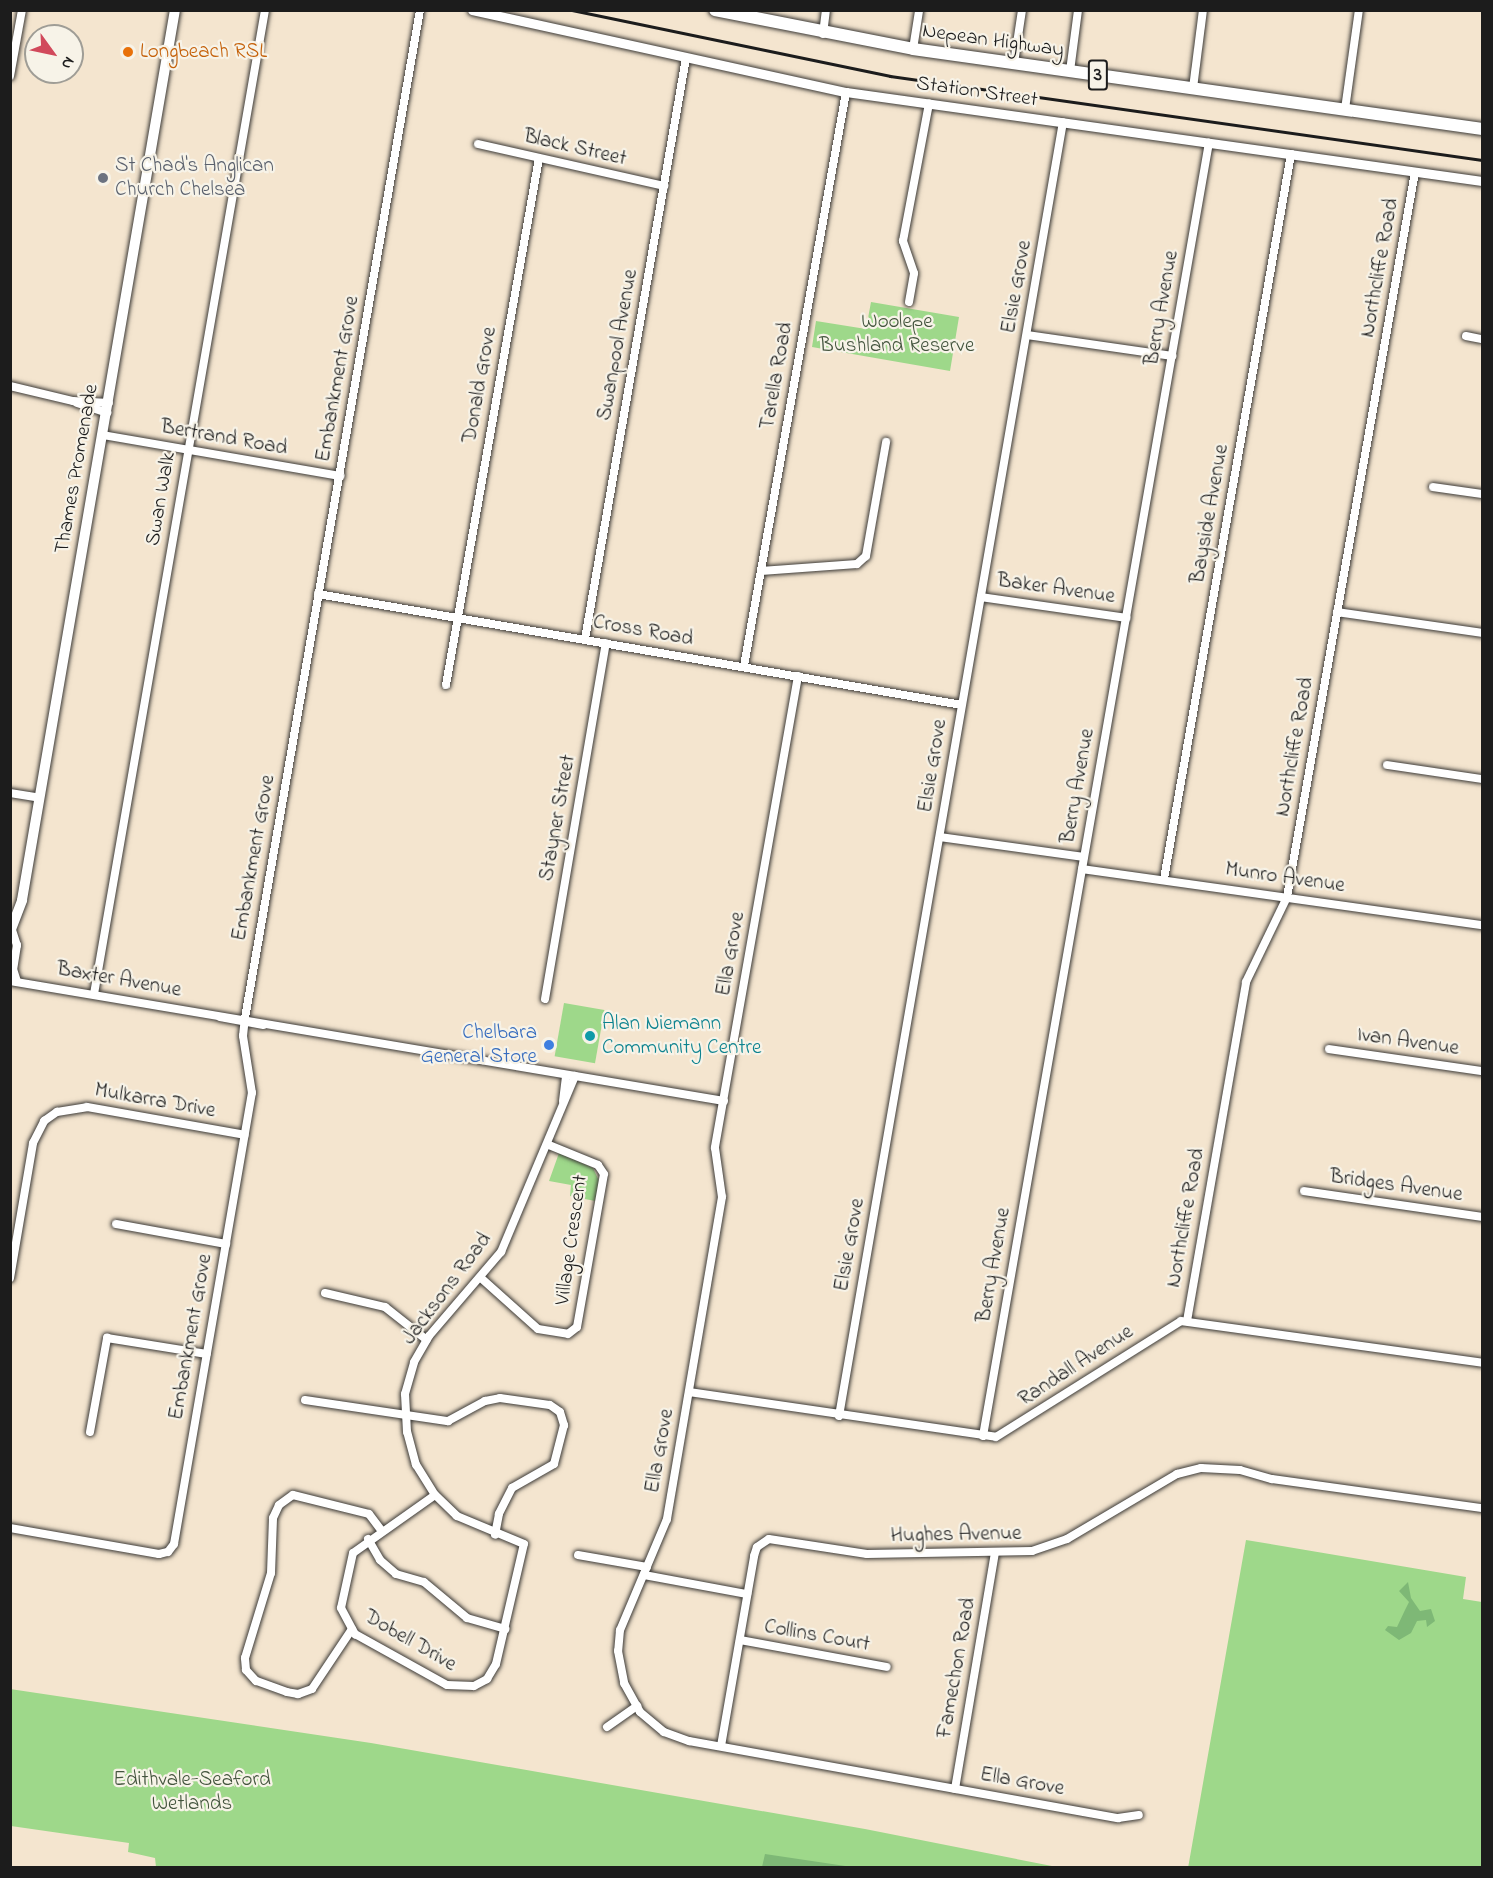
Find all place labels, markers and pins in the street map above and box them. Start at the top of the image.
place label: Longbeach RSL [140,39,267,65]
marker: Longbeach RSL [121,45,135,59]
place label: St Chad's Anglican Church Chelsea [115,153,274,203]
marker: St Chad's Anglican Church Chelsea [96,171,110,185]
place label: Alan Niemann Community Centre [602,1011,761,1061]
place label: Chelbara General Store [421,1020,537,1070]
marker: Alan Niemann Community Centre [583,1029,597,1043]
marker: Chelbara General Store [542,1038,556,1052]

